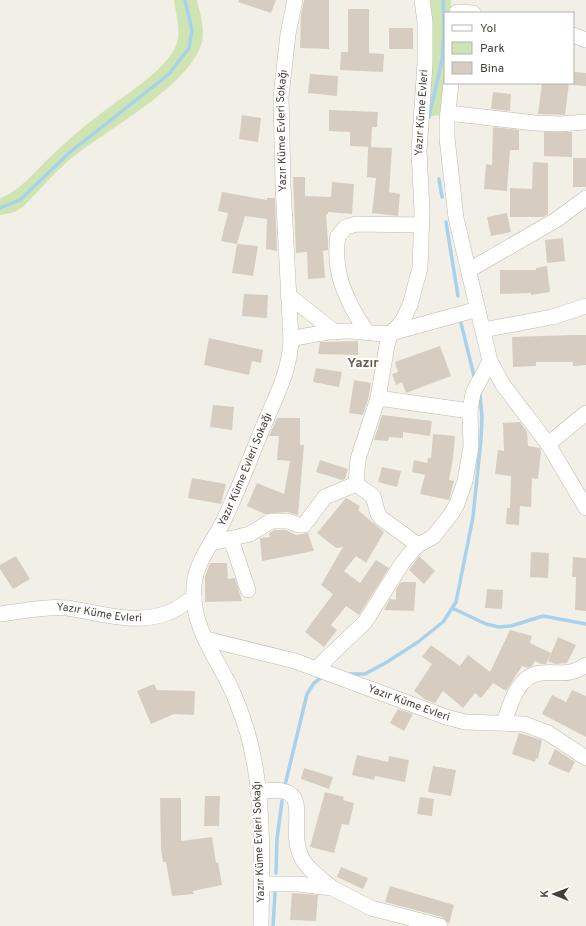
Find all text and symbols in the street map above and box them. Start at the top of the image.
legend [444,12,574,84]
text: Yol [480,21,496,37]
text: Park [480,41,505,57]
text: Bina [480,61,504,77]
street label: Yazır Küme Evleri Sokağı [274,69,291,192]
street label: Yazır Küme Evleri [412,69,432,156]
district label: Yazır [347,356,379,372]
street label: Yazır Küme Evleri Sokağı [215,411,275,529]
street label: Yazır Küme Evleri [56,601,142,625]
street label: Yazır Küme Evleri [366,682,451,725]
street label: Yazır Küme Evleri Sokağı [250,781,268,903]
north arrow [534,874,574,914]
text: K [538,890,552,898]

